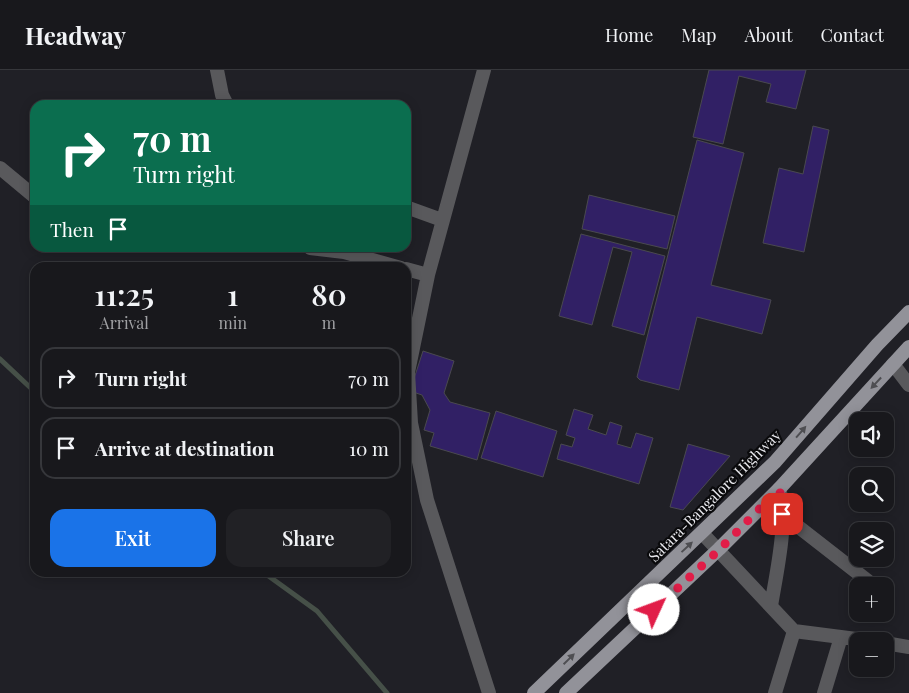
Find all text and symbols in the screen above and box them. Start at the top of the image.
text: Headway [25,19,126,51]
text: Home [605,23,653,47]
text: Map [681,23,716,47]
text: About [744,23,793,47]
text: Contact [821,23,884,47]
text: 70 m [133,114,211,161]
icon: right [50,120,115,185]
text: Turn right [133,159,235,189]
icon: arrive [104,215,132,243]
text: Then [50,216,94,242]
text: 11:25 [94,274,154,314]
text: 1 [227,274,238,314]
text: 80 [311,274,347,314]
text: Arrival [100,312,149,333]
text: min [219,312,247,333]
text: m [322,312,336,333]
icon: right [52,364,80,392]
text: Turn right [95,365,187,391]
text: 70 m [348,365,389,391]
one-way arrow [870,376,882,388]
map controls [849,412,894,677]
button: sound [849,412,894,457]
street label: Satara-Bangalore Highway [644,424,785,566]
one-way arrow [796,426,807,439]
icon: arrive [52,434,80,462]
text: Arrive at destination [95,435,275,461]
text: 10 m [349,435,389,461]
button: search [849,467,894,512]
pin [761,493,803,535]
icon: arrive [768,500,796,528]
button: Exit [50,509,216,567]
button: Share [226,509,391,567]
button: layers [849,522,894,567]
one-way arrow [681,541,693,553]
button: + [849,577,894,622]
position arrow [627,583,679,635]
button: − [849,632,894,677]
one-way arrow [563,653,575,665]

